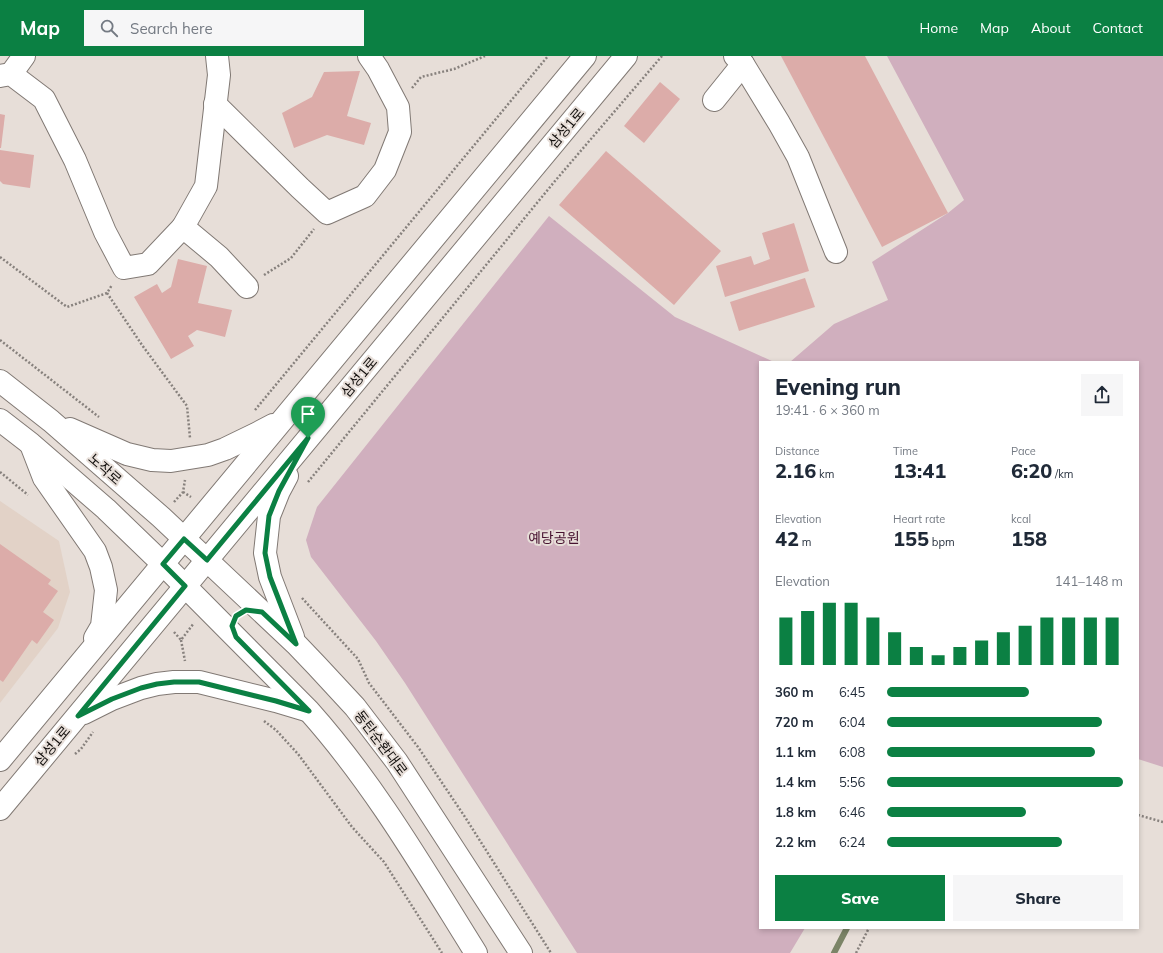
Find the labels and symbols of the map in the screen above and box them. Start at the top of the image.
street label: 삼성1로 [544,104,588,152]
street label: 삼성1로 [337,353,381,401]
pin [291,397,325,438]
street label: 노작로 [85,450,126,489]
park label: 예당공원 [528,529,580,547]
street label: 동탄순환대로 [351,707,412,779]
street label: 삼성1로 [30,722,74,770]

